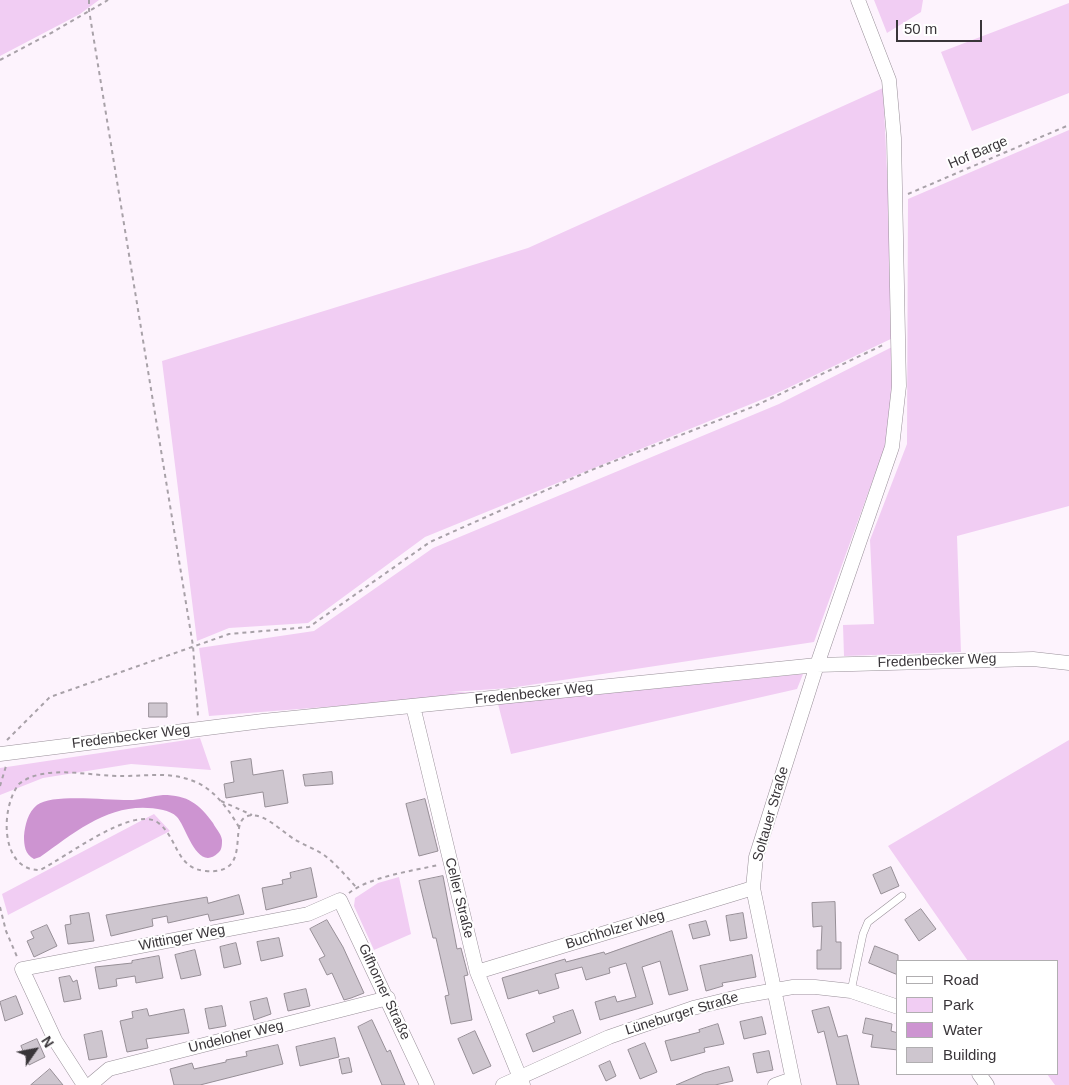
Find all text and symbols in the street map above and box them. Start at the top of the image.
scale bar [899,10,985,42]
text: 50 m [904,20,937,37]
street label: Hof Barge [946,133,1010,173]
street label: Fredenbecker Weg [877,651,997,671]
street label: Fredenbecker Weg [474,679,594,709]
street label: Fredenbecker Weg [71,721,191,753]
street label: Soltauer Straße [749,765,793,863]
street label: Celler Straße [441,856,477,940]
street label: Buchholzer Weg [564,907,666,953]
street label: Wittinger Weg [137,921,227,955]
street label: Gifhorner Straße [354,941,414,1043]
legend [896,960,1059,1075]
text: Road [943,971,979,988]
street label: Lüneburger Straße [623,989,741,1039]
text: Park [943,996,974,1013]
street label: Undeloher Weg [187,1017,285,1057]
text: Water [943,1021,982,1038]
north arrow [10,1025,60,1075]
text: N [38,1033,57,1050]
text: Building [943,1046,996,1063]

